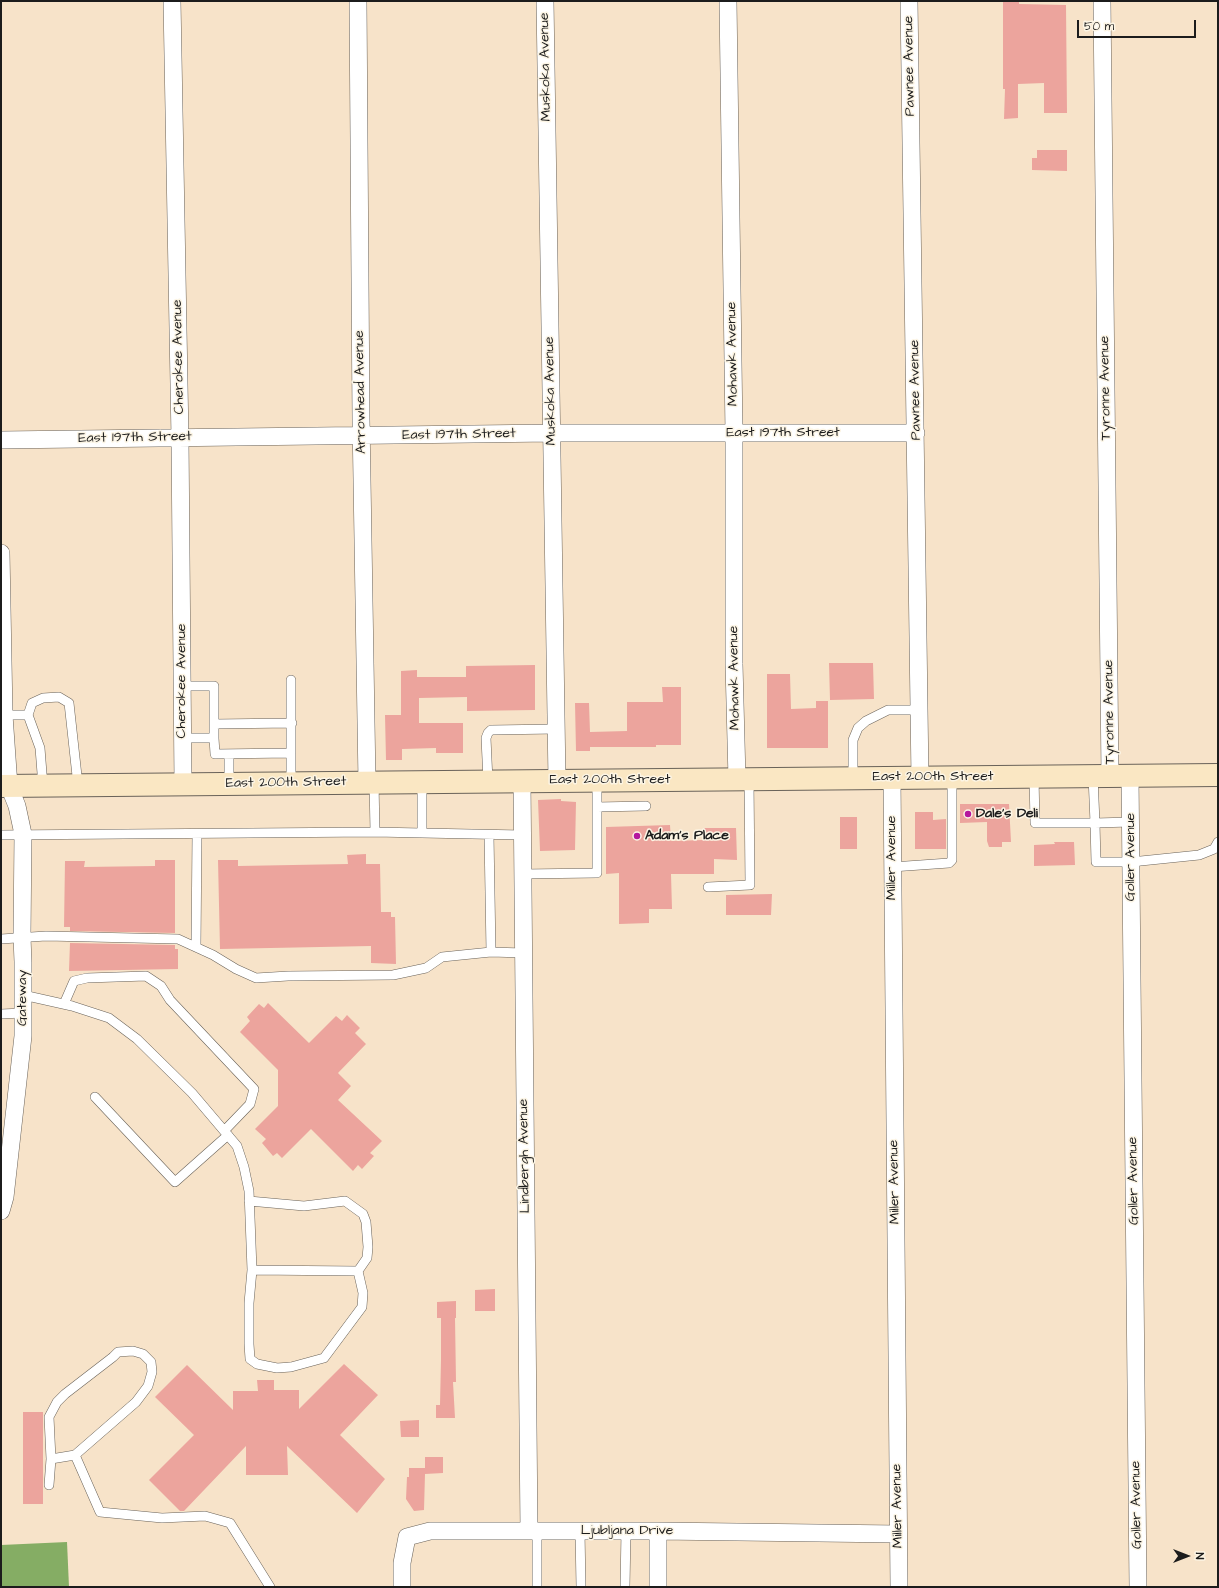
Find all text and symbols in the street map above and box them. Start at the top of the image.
street label: Muskoka Avenue [537,12,555,122]
scale bar [1079,12,1198,38]
street label: Pawnee Avenue [901,16,919,116]
text: 50 m [1084,18,1114,35]
street label: Cherokee Avenue [170,299,188,415]
street label: Mohawk Avenue [724,302,742,406]
street label: Arrowhead Avenue [352,330,370,454]
street label: Muskoka Avenue [542,336,560,446]
street label: Tyronne Avenue [1097,336,1115,440]
street label: Pawnee Avenue [907,340,925,440]
street label: East 197th Street [726,425,840,441]
street label: East 197th Street [402,426,516,444]
street label: East 197th Street [78,429,192,447]
street label: Cherokee Avenue [174,624,190,738]
street label: Mohawk Avenue [726,626,744,730]
street label: Tyronne Avenue [1101,660,1119,764]
street label: East 200th Street [873,769,993,785]
street label: East 200th Street [550,772,670,788]
street label: East 200th Street [225,774,347,792]
place label: Dale's Deli [976,806,1038,822]
marker: Dale's Deli [963,809,973,819]
street label: Goller Avenue [1123,813,1139,901]
street label: Miller Avenue [884,816,900,900]
place label: Adam's Place [645,828,729,844]
marker: Adam's Place [632,831,642,841]
street label: Gateway [15,970,31,1026]
street label: Lindbergh Avenue [516,1099,534,1213]
street label: Goller Avenue [1125,1137,1143,1225]
street label: Miller Avenue [886,1140,904,1224]
street label: Goller Avenue [1128,1461,1146,1549]
street label: Miller Avenue [889,1464,907,1548]
street label: Ljubljana Drive [581,1523,673,1539]
north arrow [1167,1536,1207,1576]
text: N [1192,1553,1207,1559]

